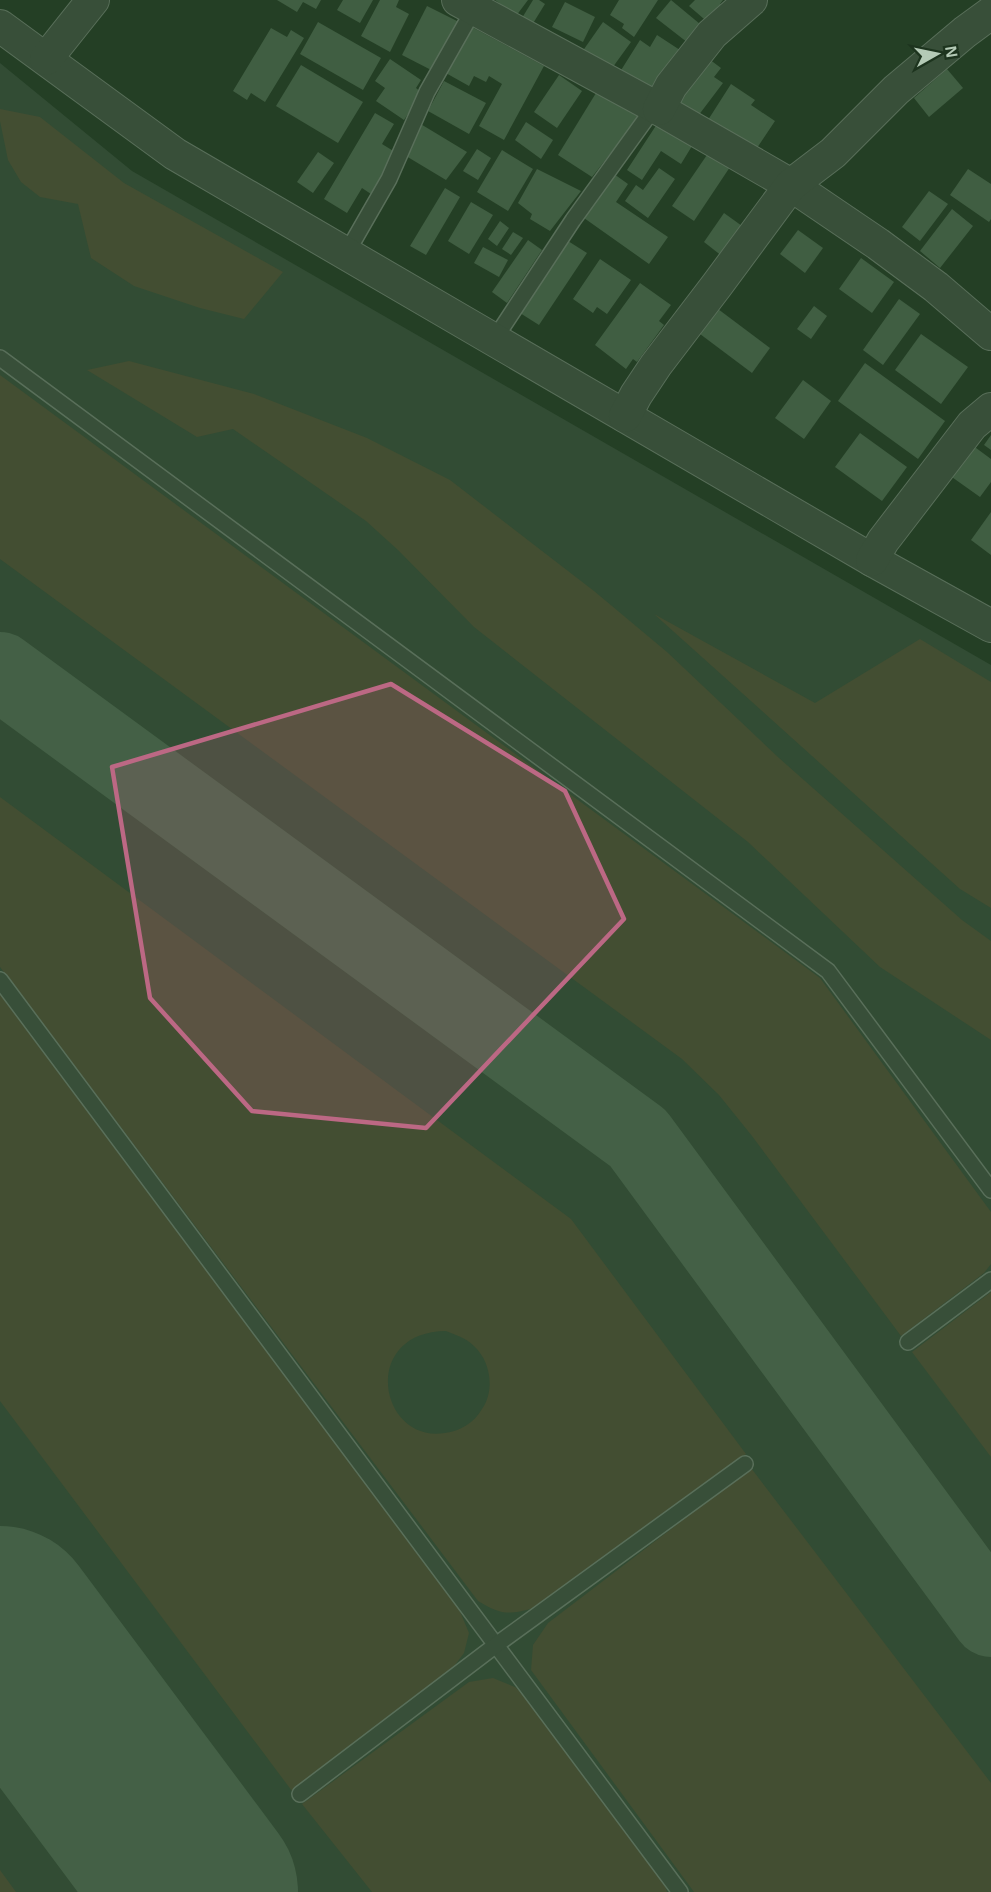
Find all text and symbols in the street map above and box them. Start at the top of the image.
north arrow [907,24,967,84]
text: N [942,45,961,59]

